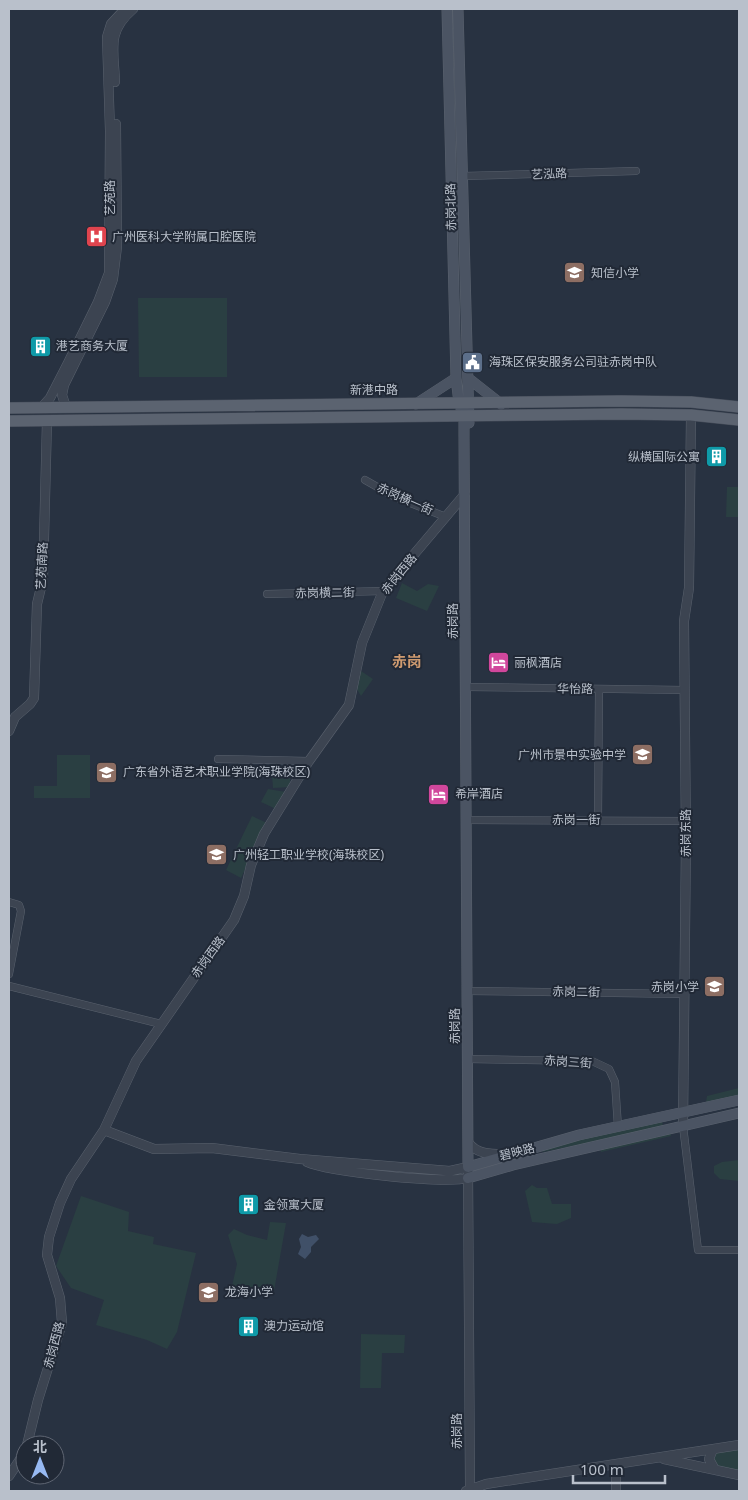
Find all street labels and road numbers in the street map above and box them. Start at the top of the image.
street label: 艺泓路 [531,164,567,183]
street label: 艺苑路 [101,180,118,216]
street label: 赤岗北路 [442,183,459,231]
street label: 新港中路 [350,381,398,398]
street label: 赤岗横一街 [374,479,436,519]
street label: 艺苑南路 [32,542,51,590]
street label: 赤岗西路 [377,550,420,598]
street label: 赤岗横二街 [295,583,355,602]
street label: 赤岗路 [444,603,461,639]
street label: 华怡路 [557,680,593,697]
street label: 赤岗东路 [677,809,694,857]
street label: 赤岗一街 [552,811,600,828]
street label: 赤岗西路 [187,932,229,981]
street label: 赤岗二街 [552,983,600,1000]
street label: 赤岗路 [446,1008,463,1044]
street label: 赤岗三街 [543,1051,593,1072]
street label: 碧映路 [497,1139,536,1164]
street label: 赤岗西路 [39,1319,68,1370]
street label: 赤岗路 [448,1413,465,1449]

